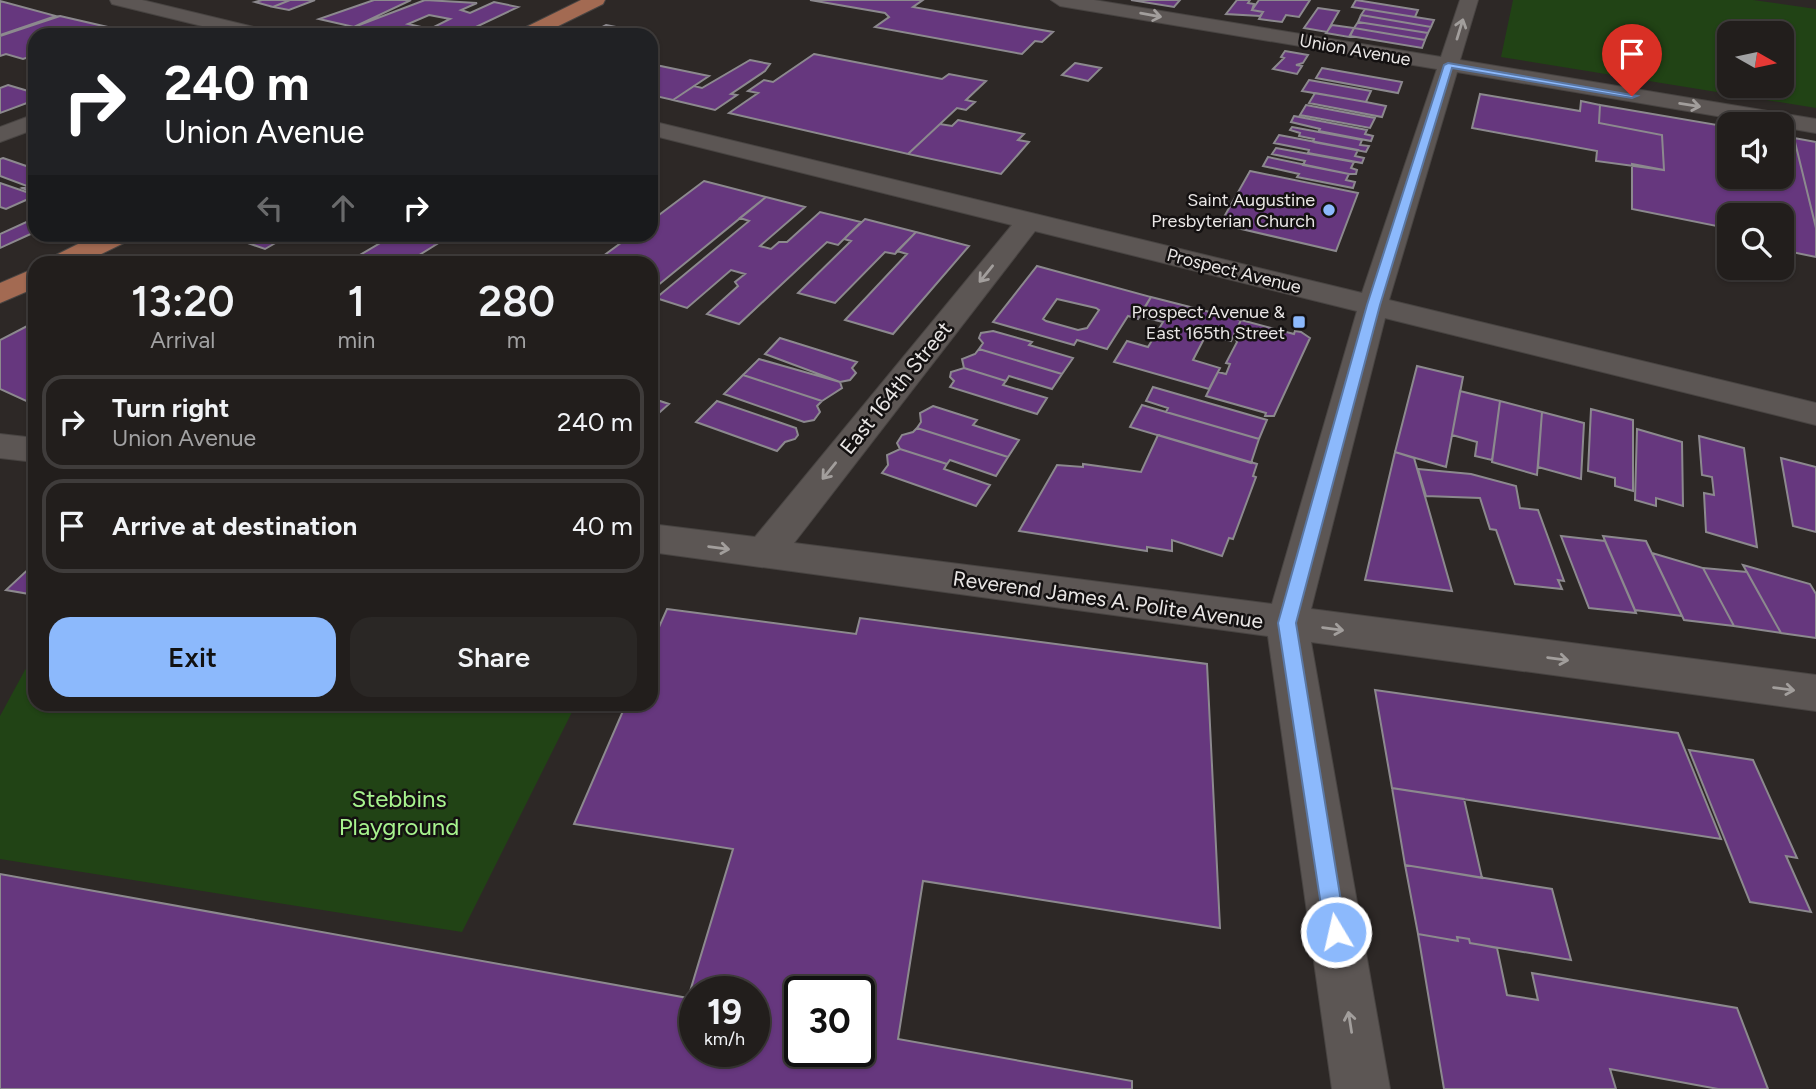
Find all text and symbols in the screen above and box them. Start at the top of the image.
one-way arrow [1139,9,1162,22]
one-way arrow [1454,18,1467,40]
north arrow [1717,21,1794,98]
map controls [1717,21,1794,280]
pin [1602,24,1662,96]
street label: Union Avenue [1298,29,1413,71]
icon: arrive [1613,35,1651,73]
text: 240 m [164,53,310,112]
icon: right [49,56,140,147]
one-way arrow [1678,99,1701,112]
button: sound [1717,112,1794,189]
text: Union Avenue [164,113,364,151]
icon: left [251,189,289,227]
icon: ahead [324,189,362,227]
icon: right [397,189,435,227]
place label: Saint Augustine Presbyterian Church [1151,189,1315,232]
marker: Saint Augustine Presbyterian Church [1321,202,1337,218]
button: search [1717,203,1794,280]
street label: Prospect Avenue [1165,244,1304,298]
one-way arrow [979,265,994,283]
text: 13:20 [131,276,235,327]
text: 1 [348,276,365,327]
text: 280 [478,276,555,327]
place label: Prospect Avenue & East 165th Street [1131,301,1285,344]
marker: Prospect Avenue & East 165th Street [1291,314,1307,330]
street label: East 164th Street [835,316,957,459]
text: Arrival [150,326,215,354]
text: min [338,326,375,354]
text: m [507,326,526,354]
text: Turn right [112,392,229,424]
icon: right [53,403,91,441]
text: 240 m [557,406,633,438]
text: Union Avenue [112,424,256,452]
one-way arrow [821,462,837,480]
icon: arrive [53,507,91,545]
text: Arrive at destination [112,510,357,542]
text: 40 m [572,510,633,542]
one-way arrow [707,541,729,554]
street label: Reverend James A. Polite Avenue [951,565,1265,634]
button: Exit [49,617,336,697]
button: Share [350,617,637,697]
one-way arrow [1321,623,1344,636]
one-way arrow [1546,652,1569,665]
one-way arrow [1772,682,1795,695]
park label: Stebbins Playground [339,784,459,841]
position arrow [1299,895,1373,969]
speed limit sign: 30 [784,976,875,1067]
text: 19 [707,991,742,1033]
one-way arrow [1343,1011,1356,1034]
text: km/h [704,1028,745,1050]

